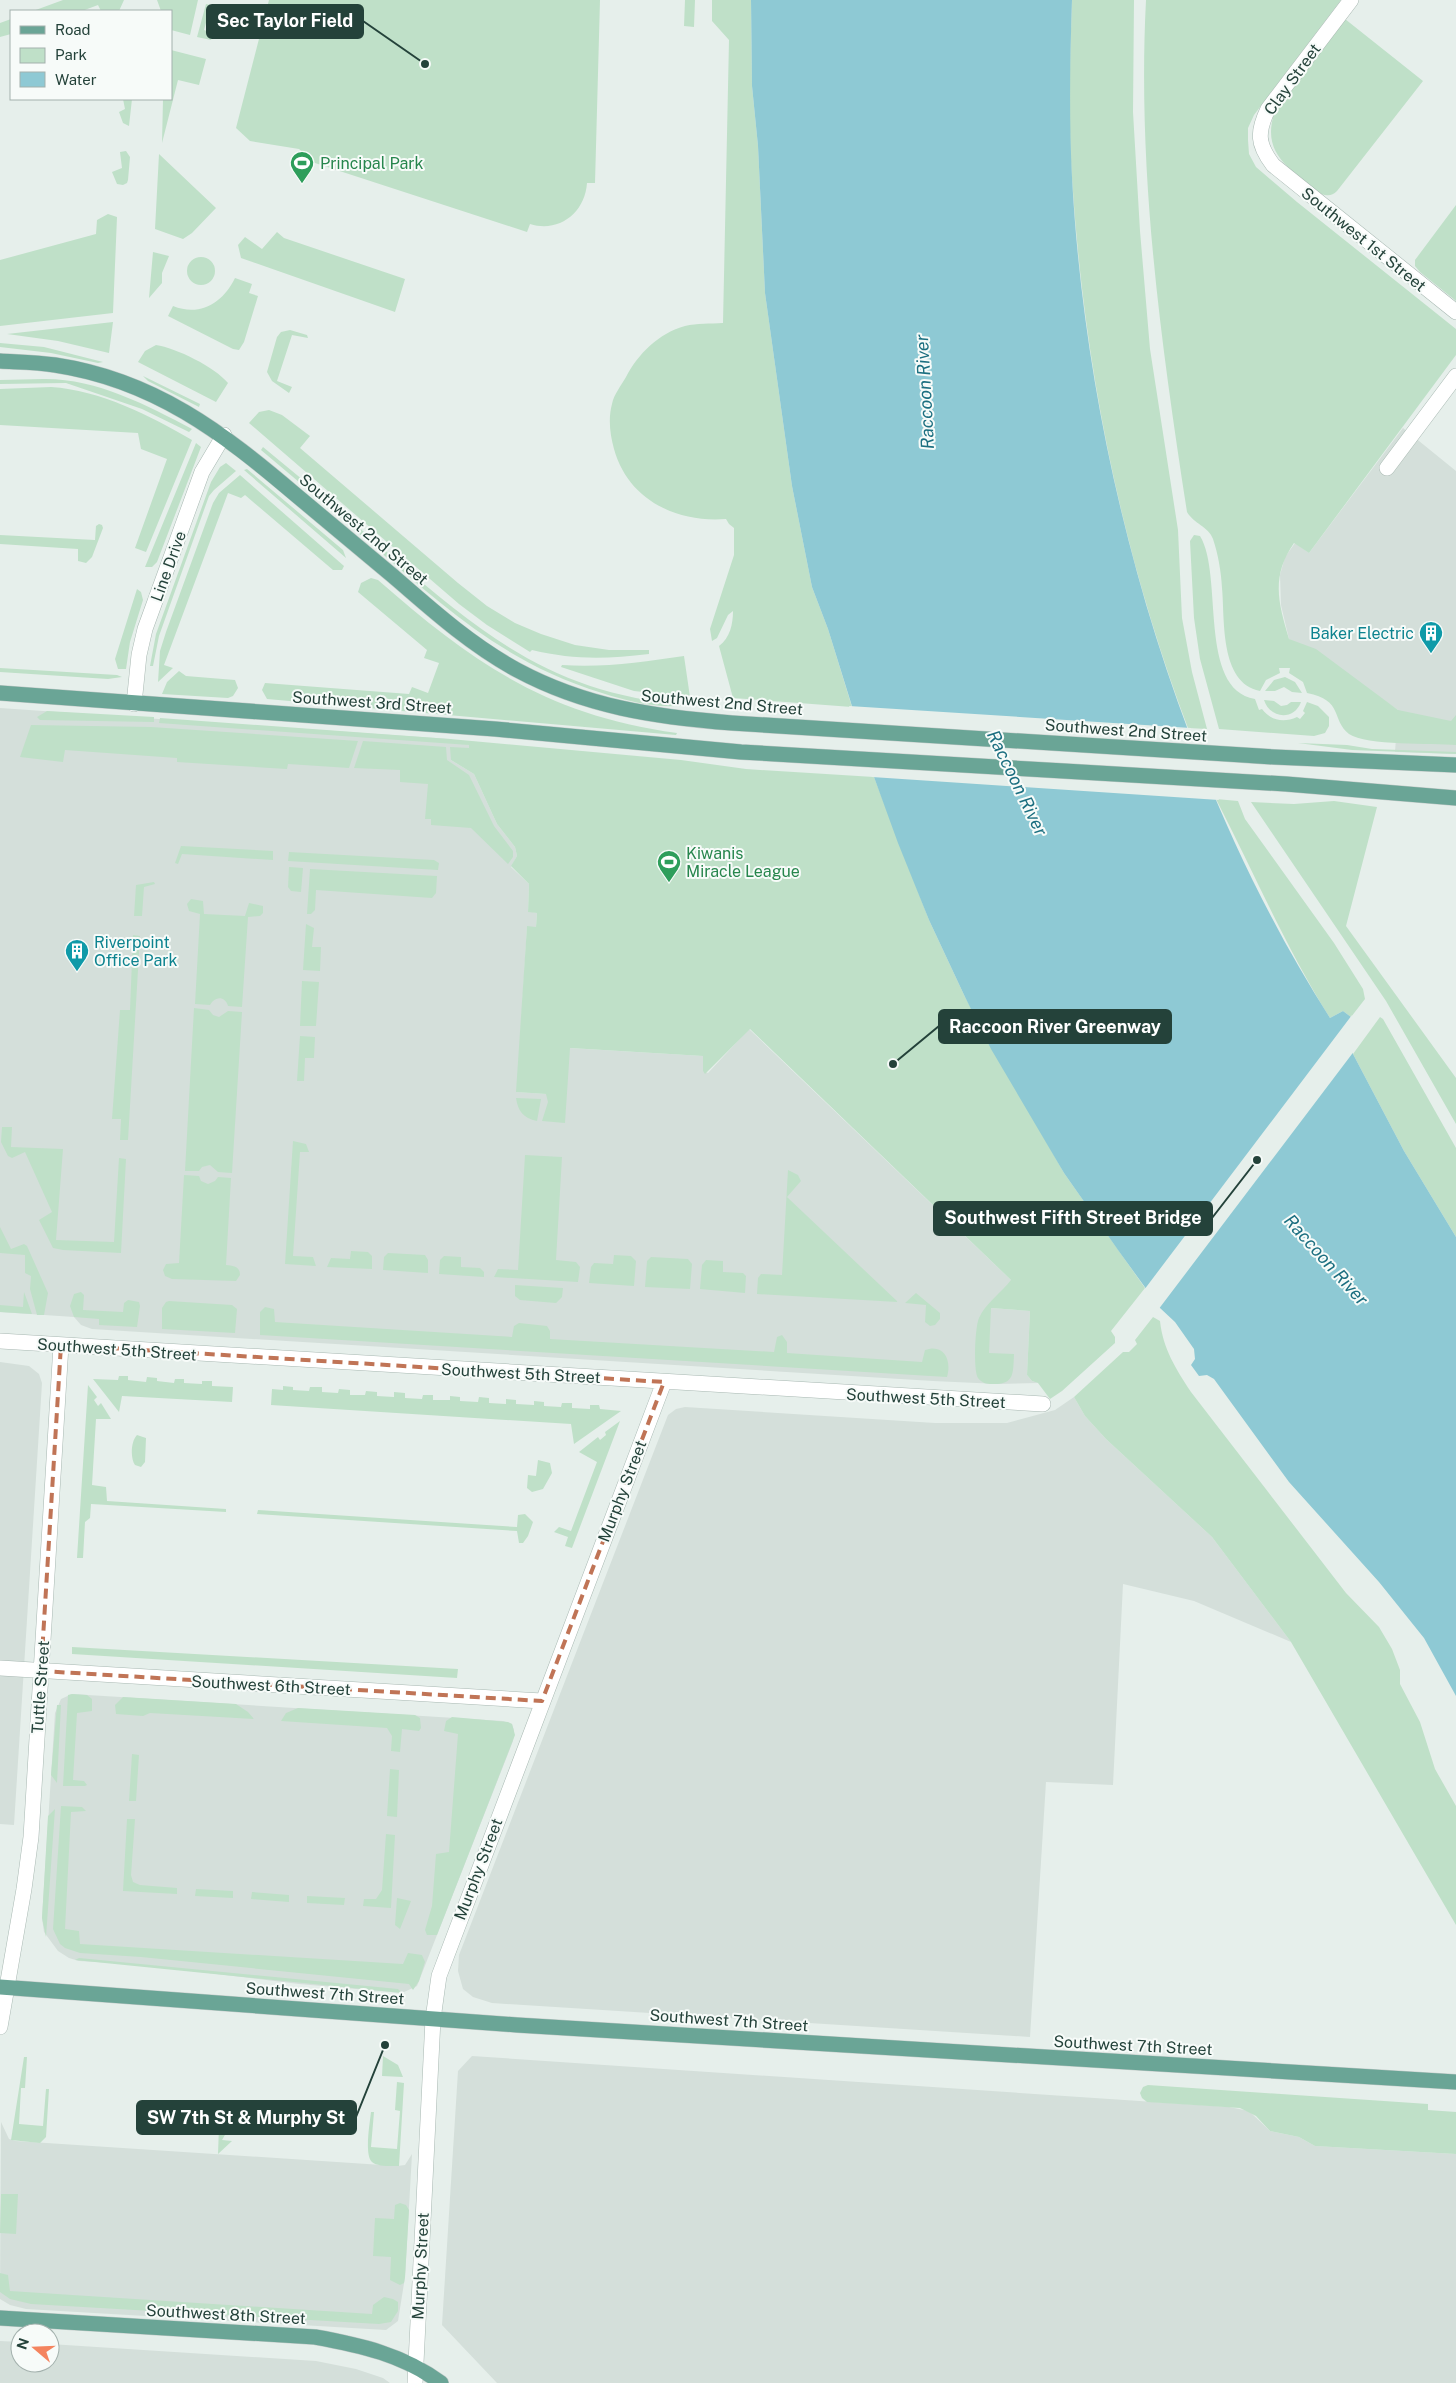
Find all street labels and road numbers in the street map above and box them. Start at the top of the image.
street label: Clay Street [1260,40,1325,119]
street label: Southwest 1st Street [1298,183,1430,295]
street label: Southwest 2nd Street [295,470,432,589]
street label: Line Drive [147,528,190,604]
street label: Southwest 2nd Street [640,686,804,719]
street label: Southwest 3rd Street [292,687,452,718]
street label: Southwest 2nd Street [1044,715,1208,746]
street label: Southwest 5th Street [37,1334,197,1365]
street label: Southwest 5th Street [441,1360,601,1387]
street label: Southwest 5th Street [846,1385,1006,1412]
street label: Murphy Street [594,1438,651,1545]
street label: Tuttle Street [28,1640,53,1734]
street label: Southwest 6th Street [191,1672,351,1699]
street label: Murphy Street [450,1816,507,1923]
street label: Southwest 7th Street [245,1978,405,2009]
street label: Southwest 7th Street [649,2005,809,2036]
street label: Southwest 7th Street [1053,2032,1213,2059]
street label: Murphy Street [408,2212,433,2320]
street label: Southwest 8th Street [146,2301,306,2328]

